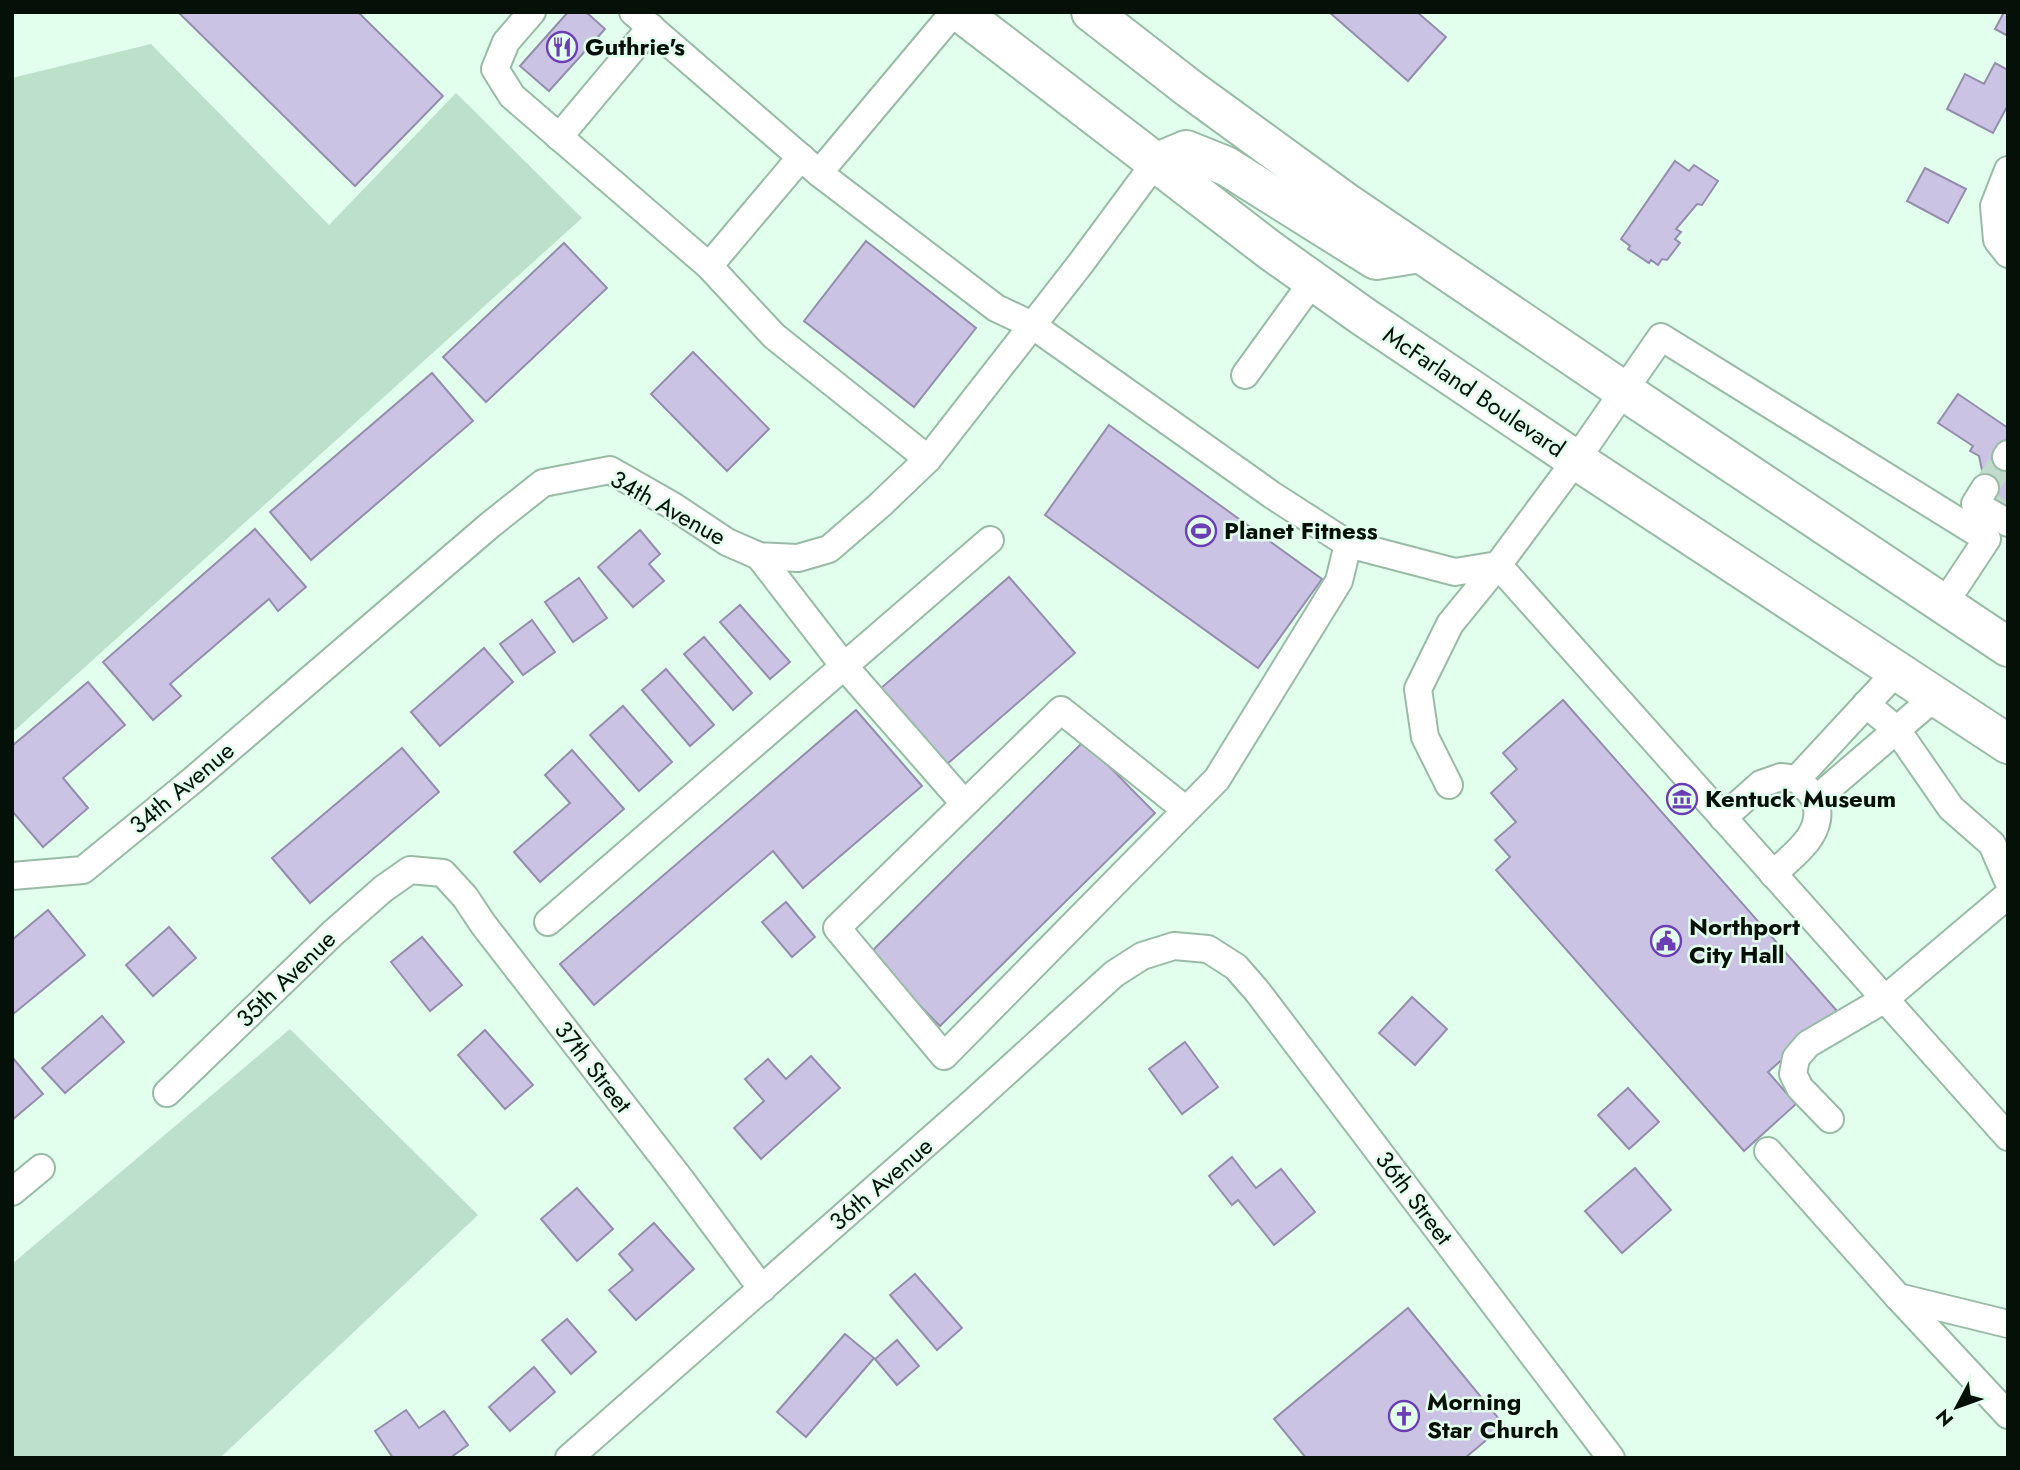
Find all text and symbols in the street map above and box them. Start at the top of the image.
place label: Guthrie's [585,29,685,64]
restaurant icon: Guthrie's [545,30,579,64]
street label: McFarland Boulevard [1376,317,1572,466]
street label: 34th Avenue [604,461,732,554]
place label: Planet Fitness [1224,513,1378,548]
sports icon: Planet Fitness [1184,514,1218,548]
street label: 34th Avenue [122,733,242,842]
place label: Kentuck Museum [1705,781,1896,816]
museum icon: Kentuck Museum [1665,782,1699,816]
place label: Northport City Hall [1689,909,1800,972]
street label: 35th Avenue [228,922,343,1035]
public building icon: Northport City Hall [1649,924,1683,958]
street label: 37th Street [546,1013,641,1120]
street label: 36th Avenue [821,1129,940,1239]
street label: 36th Street [1367,1143,1462,1252]
north arrow [1922,1372,1992,1442]
place label: Morning Star Church [1427,1384,1559,1447]
church icon: Morning Star Church [1387,1399,1421,1433]
text: N [1929,1403,1960,1432]

